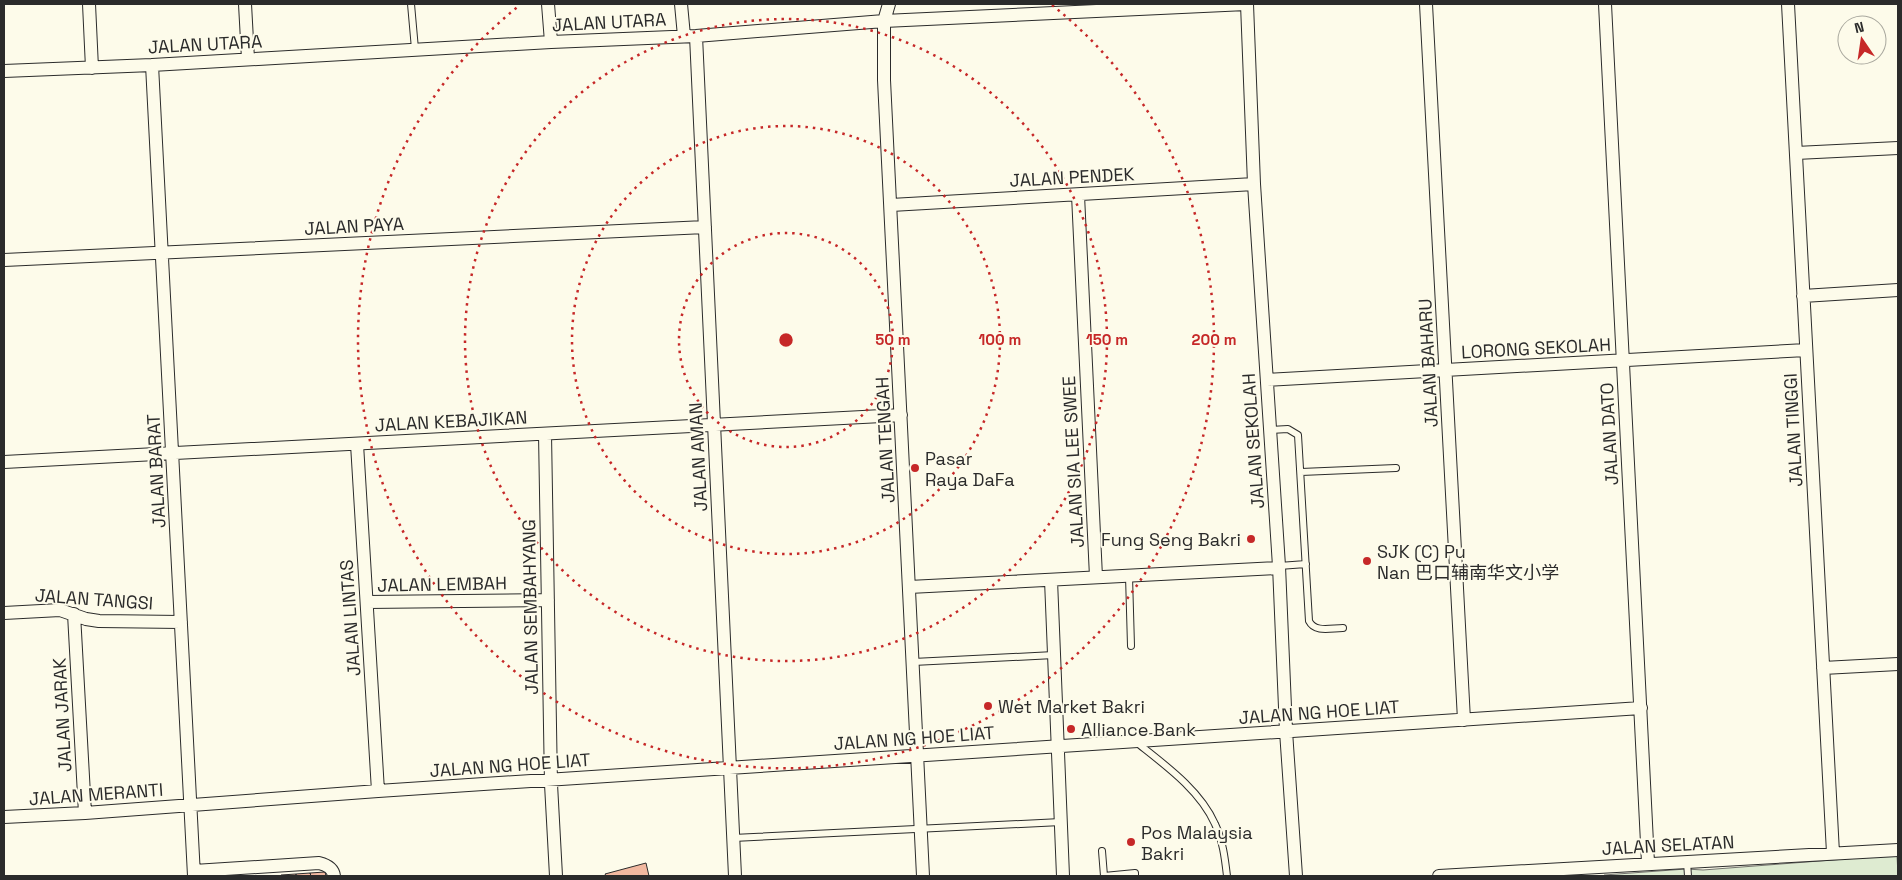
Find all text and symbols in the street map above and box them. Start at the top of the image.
street label: JALAN UTARA [551,8,667,36]
north arrow [1837,15,1887,65]
text: N [1852,18,1866,37]
street label: JALAN UTARA [147,30,263,58]
street label: JALAN PENDEK [1009,162,1135,192]
street label: JALAN PAYA [303,212,405,240]
street label: JALAN BAHARU [1413,298,1443,428]
text: 50 m [875,330,911,349]
text: 100 m [979,330,1021,349]
text: 150 m [1086,330,1128,349]
text: 200 m [1192,330,1236,349]
centre of rings [777,331,795,349]
street label: LORONG SEKOLAH [1461,333,1611,363]
street label: JALAN SEKOLAH [1237,372,1269,510]
street label: JALAN TINGGI [1779,373,1807,487]
street label: JALAN SIA LEE SWEE [1057,375,1089,549]
street label: JALAN TENGAH [870,376,900,504]
street label: JALAN DATO [1595,382,1623,486]
street label: JALAN AMAN [684,402,712,512]
street label: JALAN KEBAJIKAN [374,406,528,436]
street label: JALAN BARAT [142,413,170,529]
place label: Pasar Raya DaFa [925,447,1015,491]
marker: Pasar Raya DaFa [909,462,921,474]
street label: JALAN SEMBAHYANG [517,519,543,695]
place label: Fung Seng Bakri [1101,528,1241,551]
marker: Fung Seng Bakri [1245,533,1257,545]
place label: SJK (C) Pu Nan 巴口辅南华文小学 [1377,540,1559,584]
marker: SJK (C) Pu Nan 巴口辅南华文小学 [1361,555,1373,567]
street label: JALAN LINTAS [334,559,366,677]
street label: JALAN LEMBAH [377,571,507,597]
street label: JALAN TANGSI [34,583,154,615]
street label: JALAN JARAK [48,657,76,773]
place label: Wet Market Bakri [998,695,1145,718]
street label: JALAN NG HOE LIAT [1238,695,1401,729]
marker: Wet Market Bakri [982,700,994,712]
place label: Alliance Bank [1081,718,1196,741]
street label: JALAN NG HOE LIAT [833,721,996,755]
marker: Alliance Bank [1065,723,1077,735]
street label: JALAN NG HOE LIAT [429,748,592,782]
street label: JALAN MERANTI [28,778,164,810]
place label: Pos Malaysia Bakri [1141,821,1252,865]
street label: JALAN SELATAN [1601,830,1735,860]
marker: Pos Malaysia Bakri [1125,836,1137,848]

